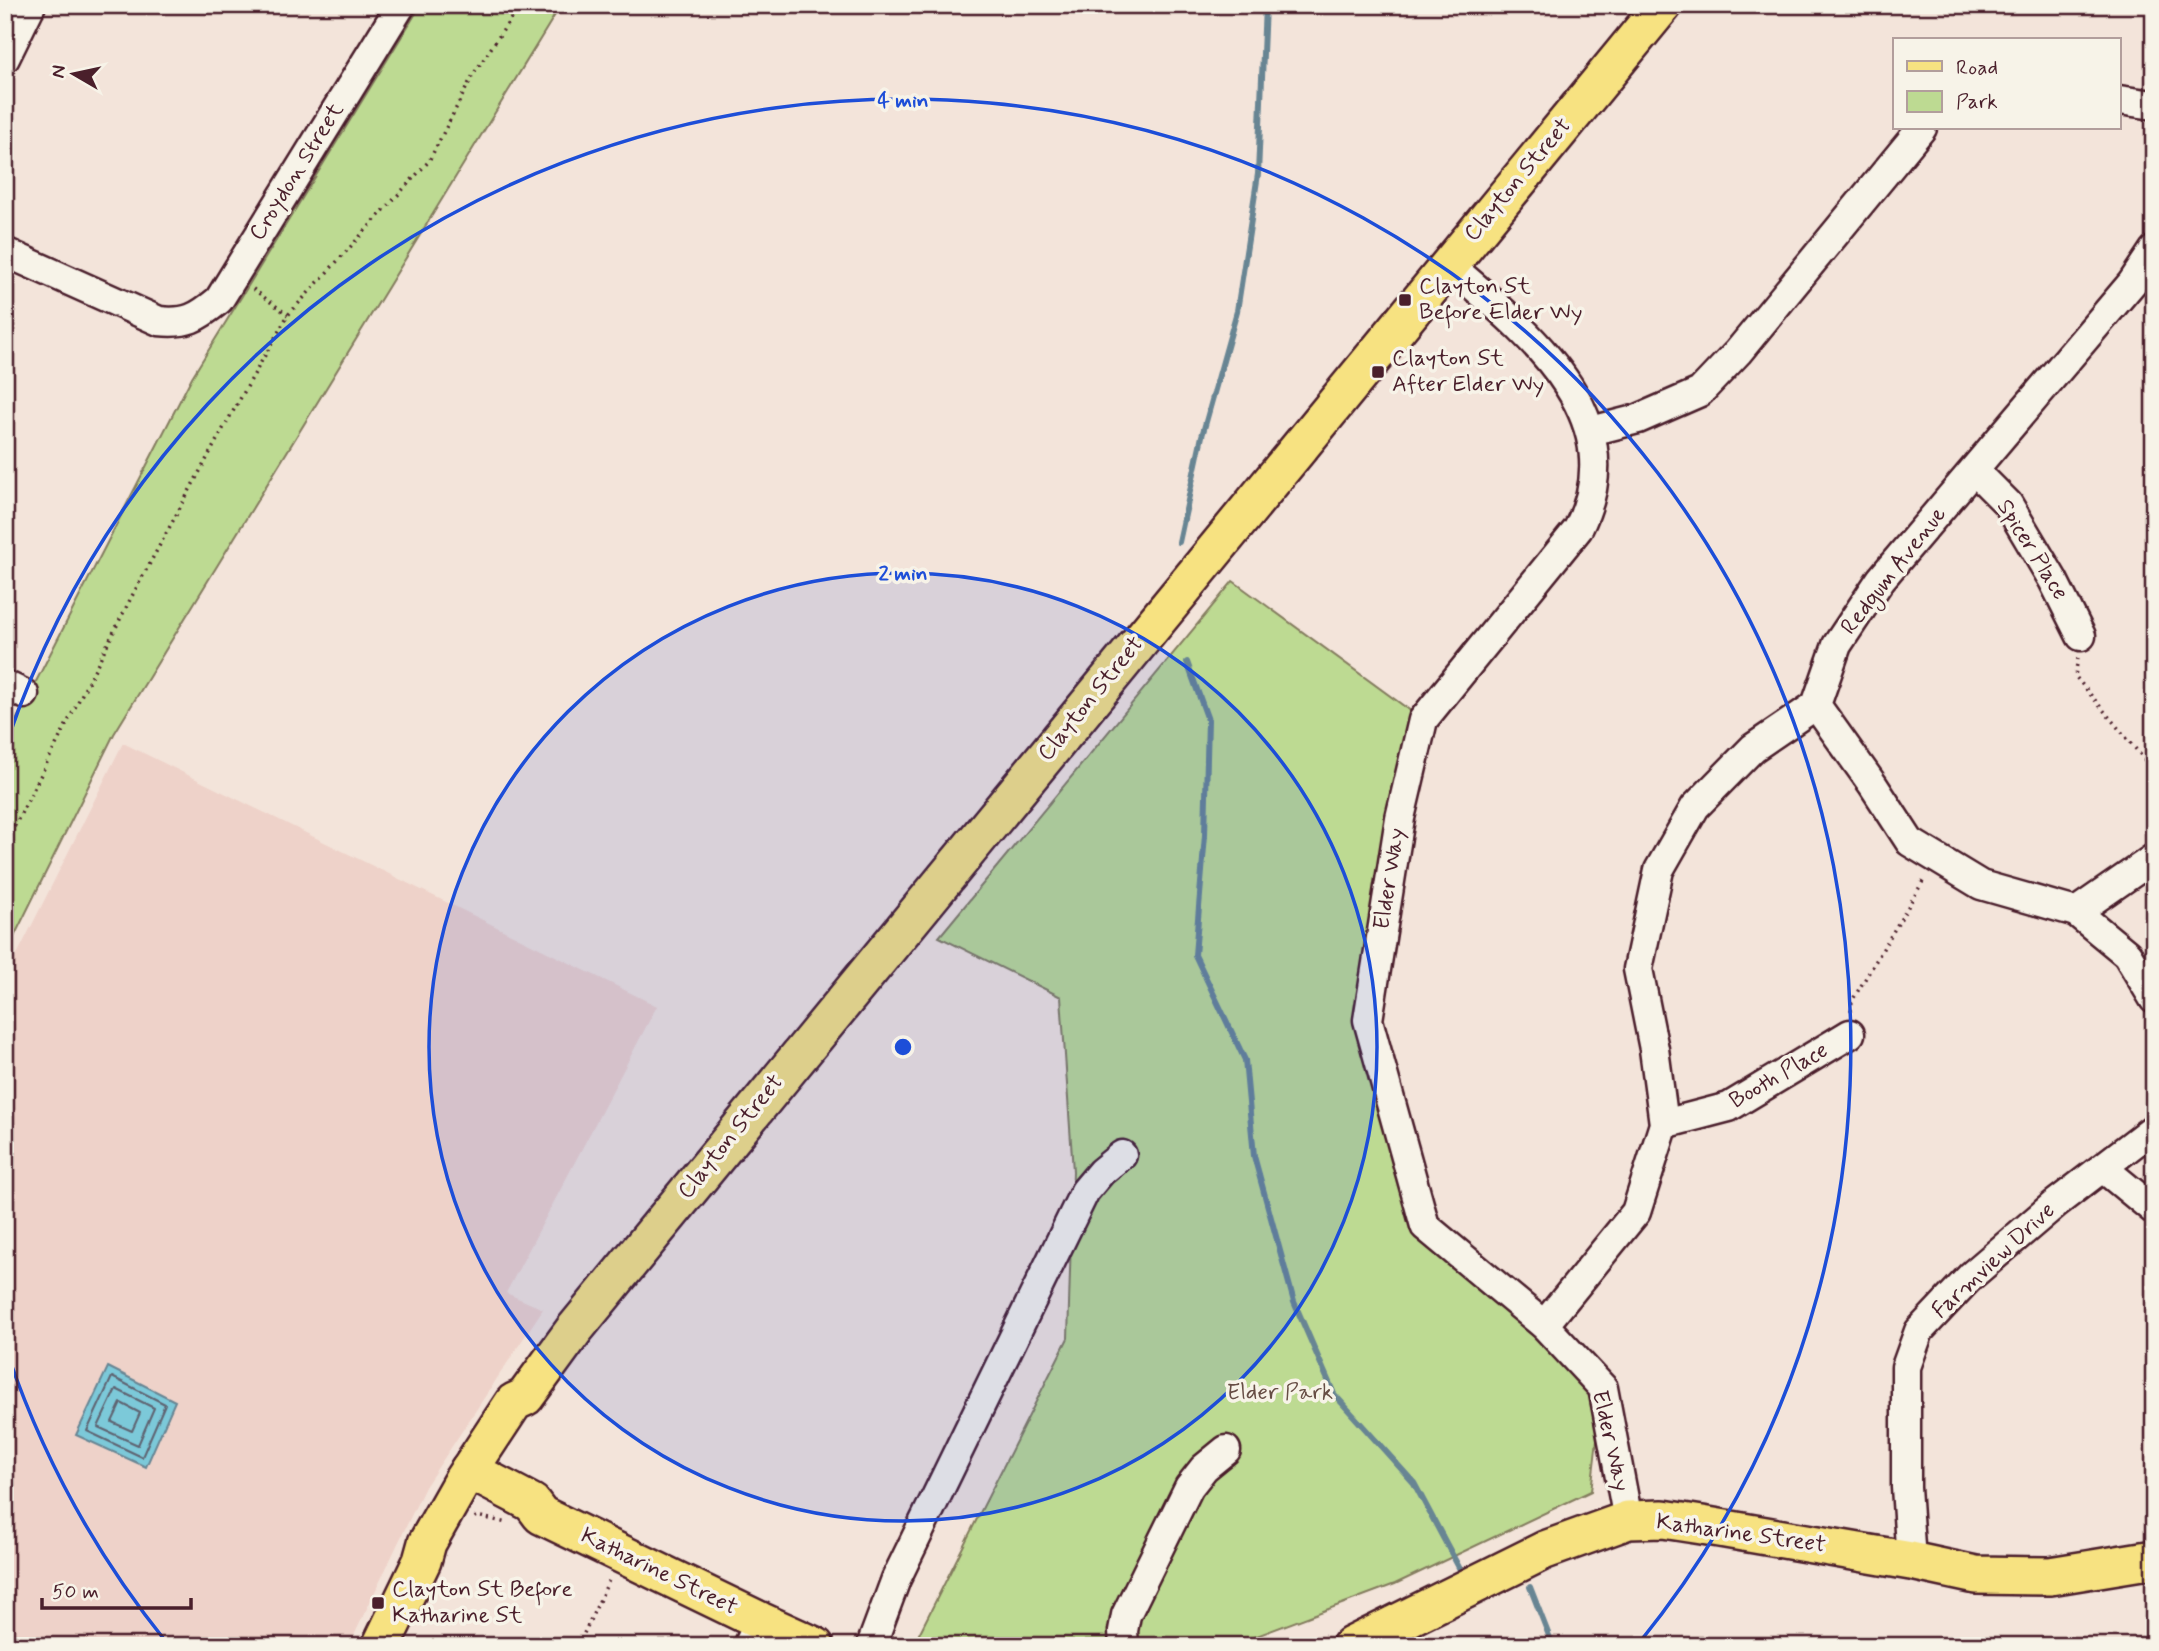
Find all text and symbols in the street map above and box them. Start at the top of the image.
north arrow [38,38,108,108]
legend [1893,38,2120,130]
text: Road [1956,54,1998,82]
text: N [45,63,72,80]
text: 4 min [877,87,929,115]
text: Park [1956,88,1998,116]
street label: Croydon Street [243,97,352,247]
street label: Clayton Street [1458,112,1579,248]
place label: Clayton St Before Elder Wy [1419,272,1582,329]
marker: Clayton St Before Elder Wy [1397,292,1413,308]
place label: Clayton St After Elder Wy [1392,344,1544,400]
marker: Clayton St After Elder Wy [1370,364,1386,380]
street label: Spicer Place [1989,494,2075,606]
street label: Redgum Avenue [1834,501,1955,643]
text: 2 min [878,560,928,588]
street label: Clayton Street [1031,630,1151,768]
street label: Elder Way [1367,826,1413,932]
centre of rings [891,1035,915,1059]
street label: Booth Place [1724,1036,1834,1116]
street label: Clayton Street [671,1068,791,1206]
street label: Farmview Drive [1926,1196,2062,1326]
park label: Elder Park [1227,1378,1333,1408]
street label: Elder Way [1584,1388,1636,1494]
street label: Katharine Street [1654,1507,1828,1561]
street label: Katharine Street [576,1521,742,1623]
scale bar [42,1567,191,1611]
place label: Clayton St Before Katharine St [392,1575,573,1631]
text: 50 m [52,1578,99,1606]
marker: Clayton St Before Katharine St [370,1595,386,1611]

